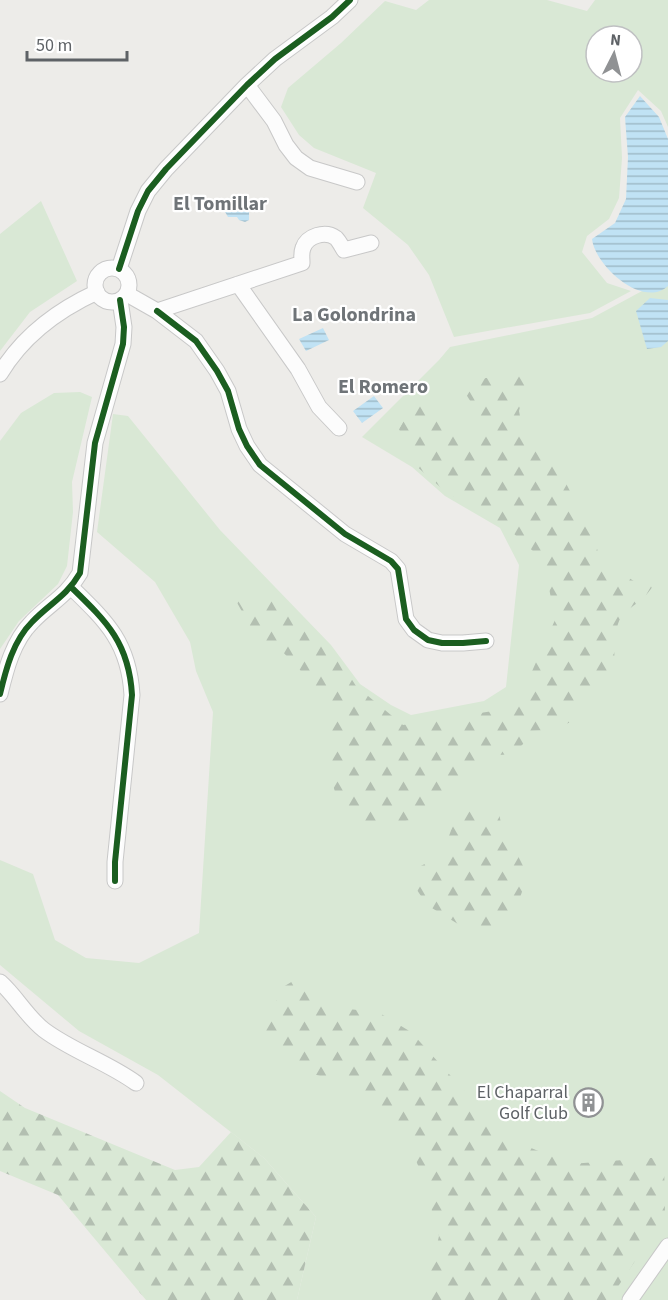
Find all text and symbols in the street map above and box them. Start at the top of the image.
scale bar [27,24,128,62]
north arrow [584,24,644,84]
text: N [609,29,622,52]
text: 50 m [36,33,72,58]
district label: El Tomillar [173,190,267,218]
district label: La Golondrina [292,301,416,329]
district label: El Romero [338,373,428,401]
place label: El Chaparral Golf Club [477,1080,568,1126]
building icon: El Chaparral Golf Club [573,1086,605,1118]

